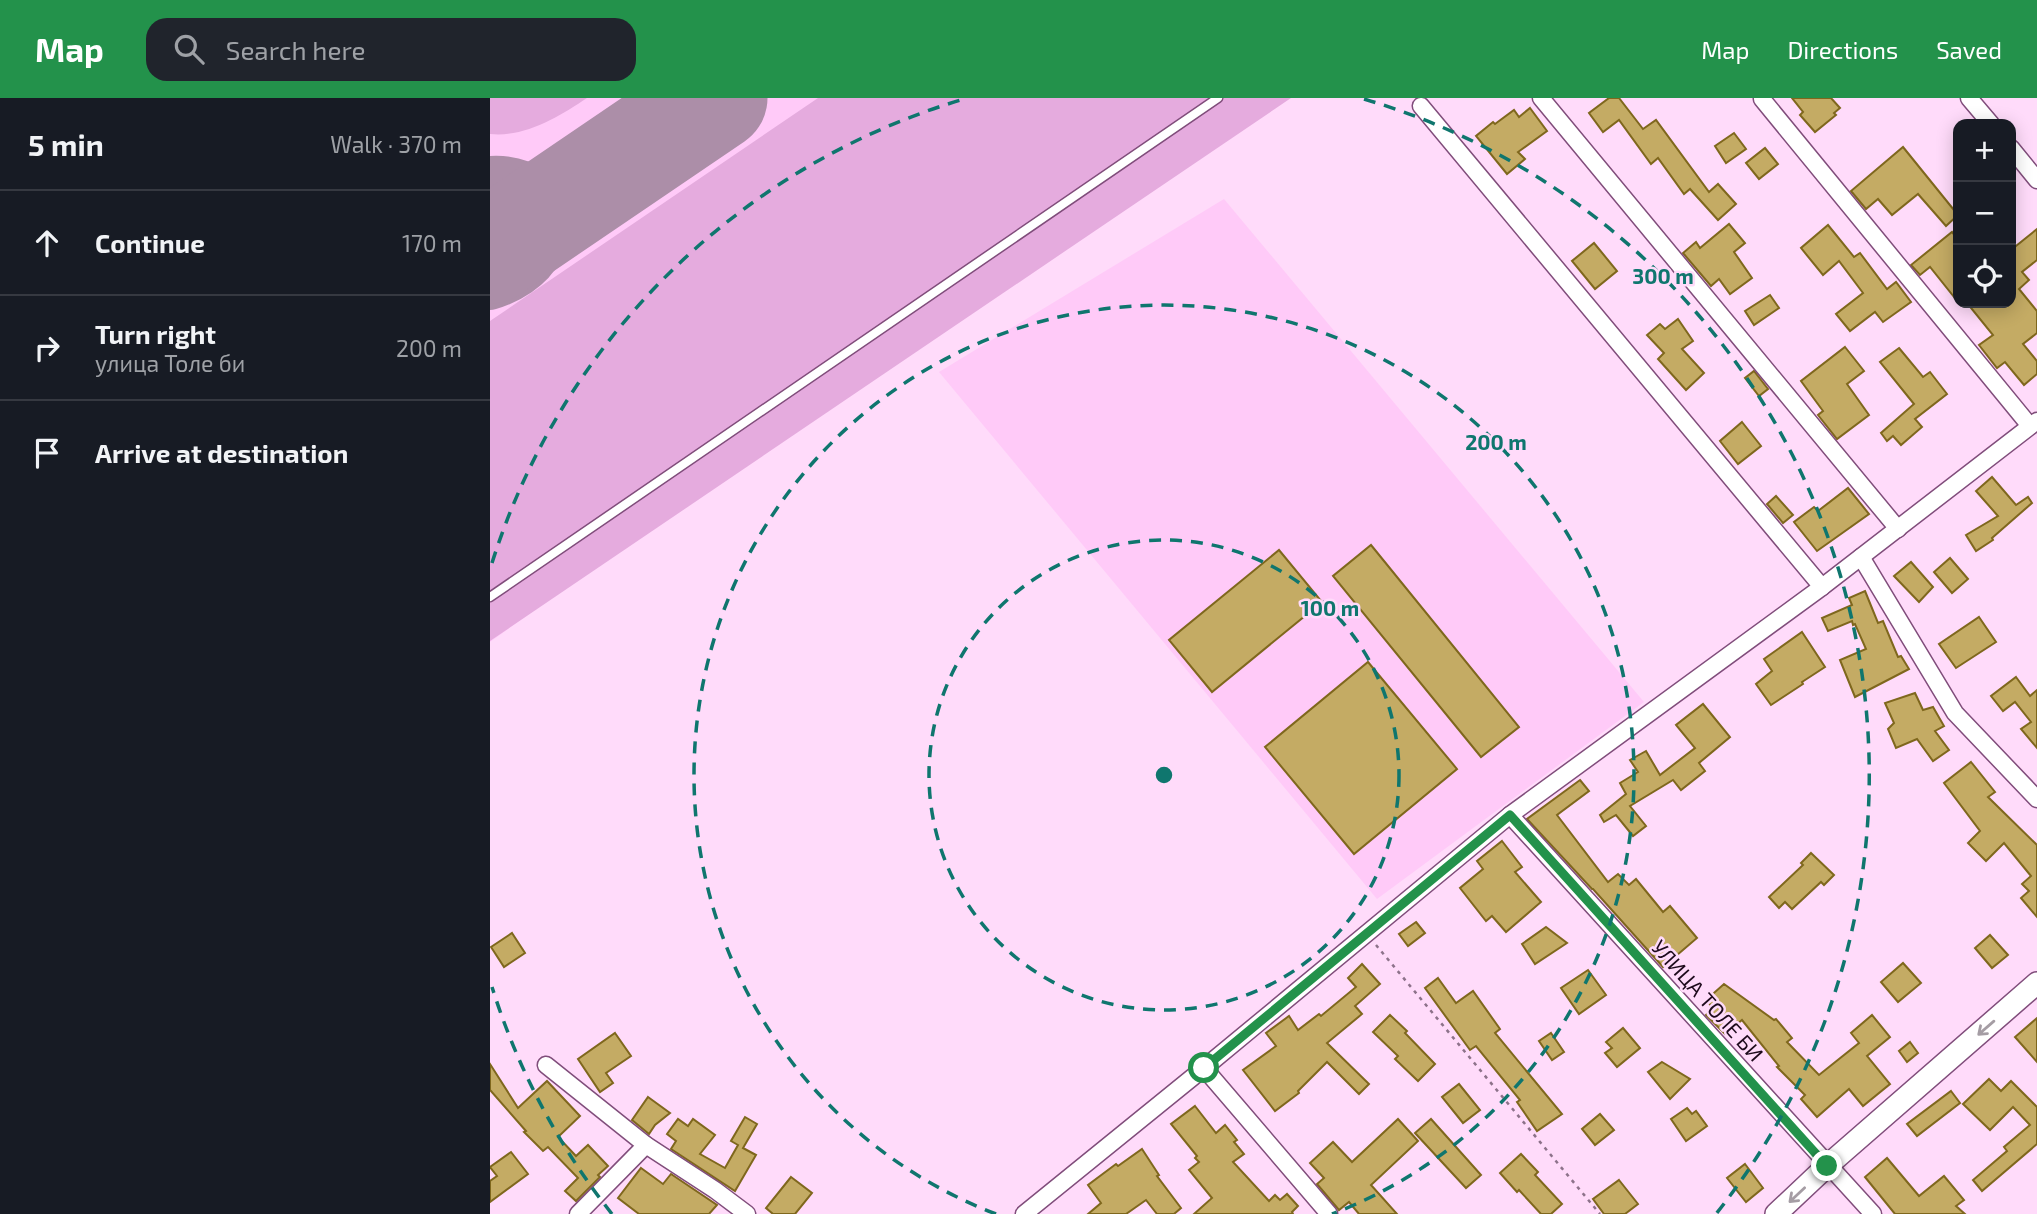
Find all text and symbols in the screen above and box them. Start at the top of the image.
search box [146,18,636,81]
text: Map [35,29,104,69]
icon: search [170,30,208,68]
text: Search here [226,34,365,65]
text: Map [1701,35,1749,64]
text: Directions [1787,35,1898,64]
text: Saved [1936,35,2002,64]
map controls [1953,119,2016,308]
button: + [1953,119,2016,182]
text: 5 min [28,126,104,162]
text: Walk · 370 m [330,130,462,158]
button: − [1953,182,2016,245]
icon: ahead [28,224,66,262]
text: Continue [95,227,205,258]
text: 170 m [402,229,462,257]
button: locate [1953,245,2016,308]
text: 300 m [1632,263,1694,288]
text: Turn right [95,318,216,349]
icon: right [28,329,66,367]
text: 200 m [396,334,462,362]
text: улица Толе би [95,349,245,377]
text: 200 m [1465,429,1527,454]
icon: arrive [28,434,66,472]
text: Arrive at destination [95,437,348,468]
text: 100 m [1301,595,1359,620]
centre of rings [1152,763,1176,787]
street label: УЛИЦА ТОЛЕ БИ [1647,934,1769,1066]
one-way arrow [1977,1020,1995,1036]
route start [1188,1052,1219,1083]
route end [1811,1150,1842,1181]
one-way arrow [1789,1186,1806,1203]

